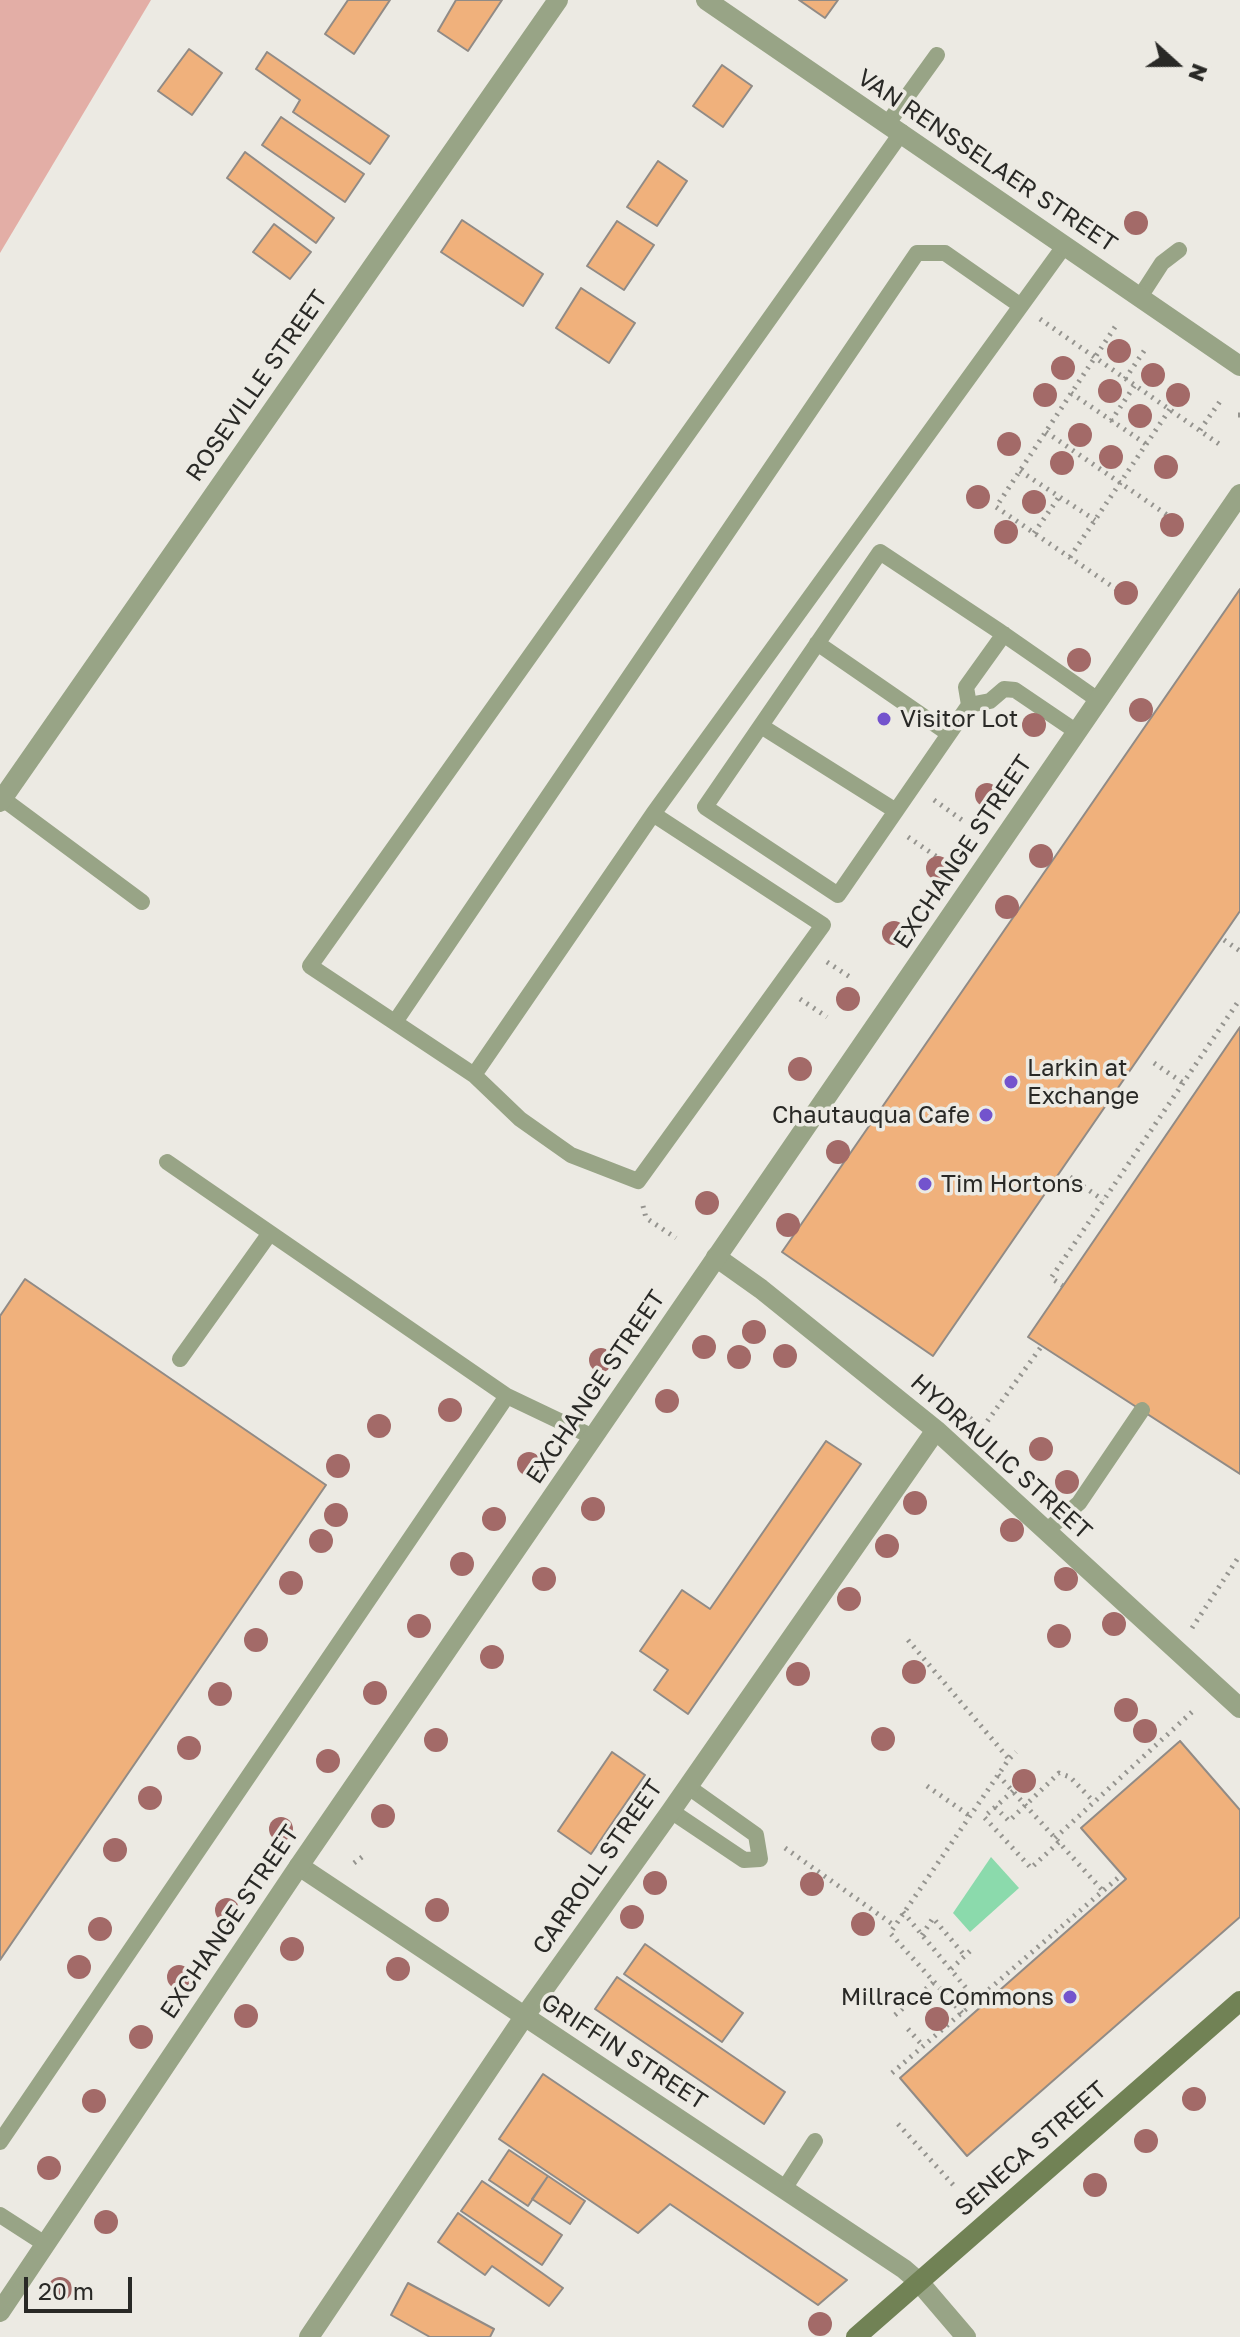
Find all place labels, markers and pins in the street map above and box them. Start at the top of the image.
place label: Visitor Lot [900,705,1018,733]
marker: Visitor Lot [875,710,893,728]
place label: Larkin at Exchange [1027,1054,1139,1110]
marker: Larkin at Exchange [1002,1073,1020,1091]
place label: Chautauqua Cafe [772,1101,970,1129]
marker: Chautauqua Cafe [977,1106,995,1124]
place label: Tim Hortons [941,1170,1084,1198]
marker: Tim Hortons [916,1175,934,1193]
place label: Millrace Commons [841,1983,1054,2011]
marker: Millrace Commons [1061,1988,1079,2006]

